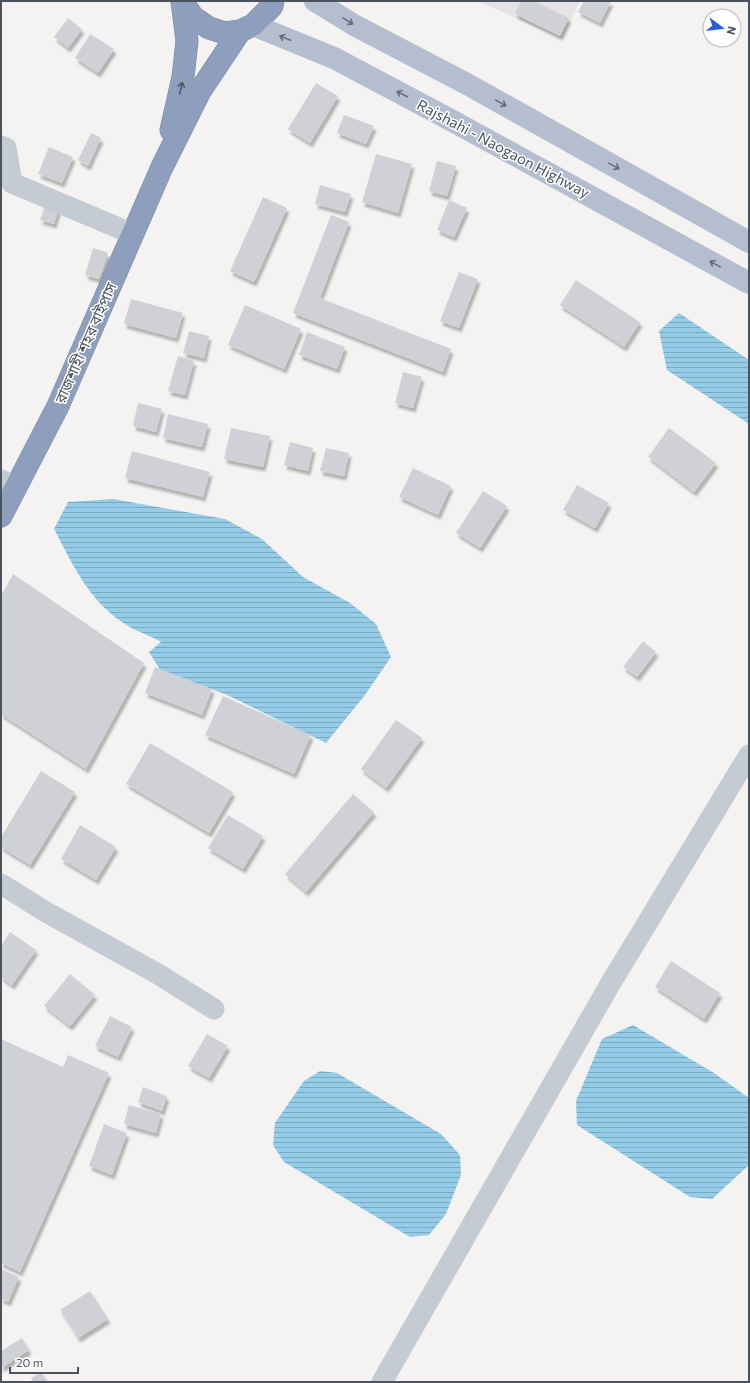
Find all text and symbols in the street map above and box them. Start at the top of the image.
north arrow [702,8,742,48]
one-way arrow [342,18,354,26]
text: N [725,25,739,36]
one-way arrow [279,34,291,41]
one-way arrow [177,81,185,94]
one-way arrow [396,90,408,97]
street label: Rajshahi - Naogaon Highway [414,95,593,201]
one-way arrow [495,99,507,107]
one-way arrow [608,163,620,171]
one-way arrow [709,260,721,267]
street label: রাজশাহী শহর বাইপাস [50,279,120,407]
scale bar [10,1349,78,1375]
text: 20 m [16,1355,43,1369]

